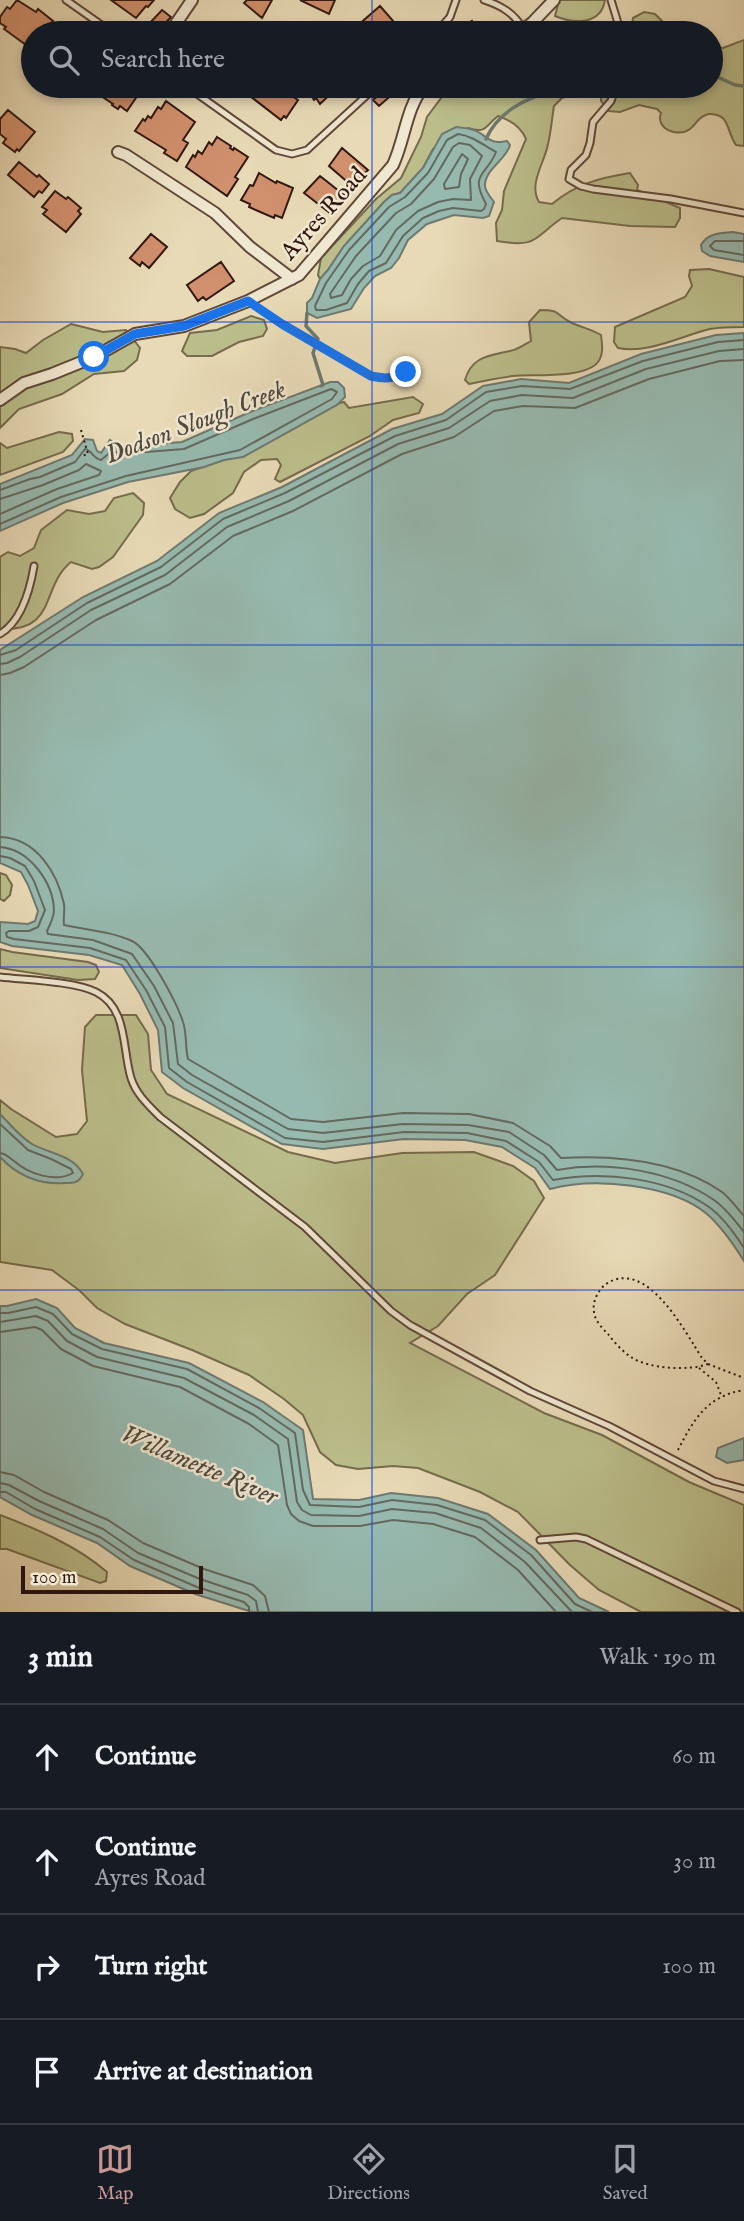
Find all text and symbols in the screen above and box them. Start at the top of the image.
search box [21,21,723,98]
icon: search [45,41,83,79]
text: Search here [101,43,225,76]
street label: Ayres Road [273,161,374,268]
route start [78,341,109,372]
route end [390,356,421,387]
water label: Dodson Slough Creek [101,373,291,473]
water label: Willamette River [116,1417,284,1514]
scale bar [21,1563,203,1595]
text: 100 m [32,1566,76,1590]
text: 3 min [28,1639,93,1677]
text: Walk · 190 m [599,1643,716,1672]
icon: ahead [28,1738,66,1776]
text: Continue [95,1740,196,1773]
text: 60 m [672,1742,716,1771]
text: Continue [95,1831,196,1864]
icon: ahead [28,1843,66,1881]
text: 30 m [673,1847,716,1876]
text: Ayres Road [95,1864,205,1893]
icon: right [28,1948,66,1986]
text: Turn right [95,1950,208,1983]
text: 100 m [662,1952,716,1981]
icon: arrive [28,2053,66,2091]
text: Arrive at destination [95,2055,313,2088]
tab: Map [96,2140,134,2206]
tab: Directions [327,2140,410,2206]
tab: Saved [603,2140,648,2206]

